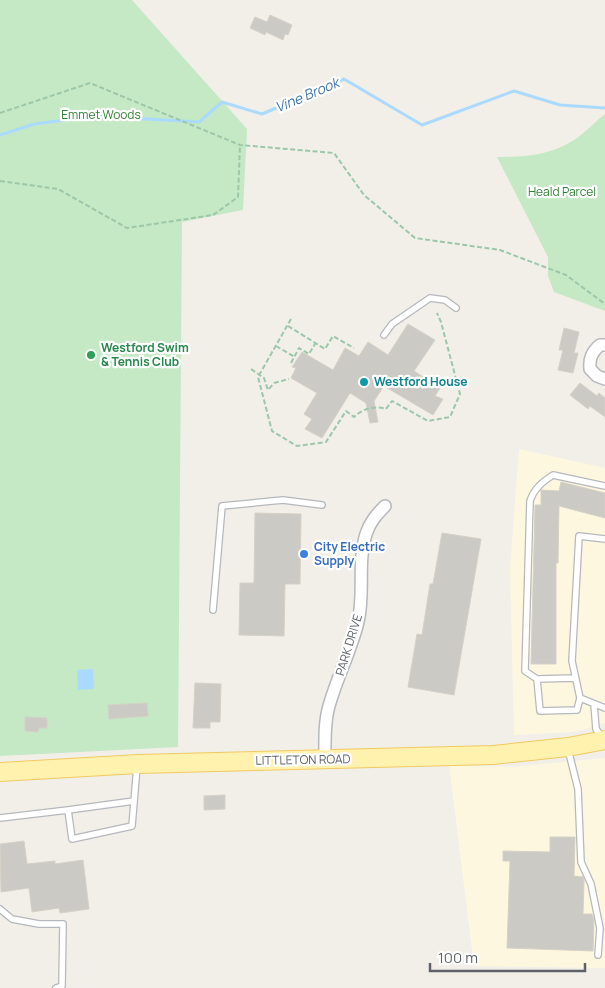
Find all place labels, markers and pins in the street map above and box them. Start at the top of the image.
place label: Westford Swim & Tennis Club [101,339,189,370]
marker: Westford Swim & Tennis Club [85,349,97,361]
place label: Westford House [374,373,467,390]
marker: Westford House [358,376,370,388]
place label: City Electric Supply [314,538,385,569]
marker: City Electric Supply [298,548,310,560]

